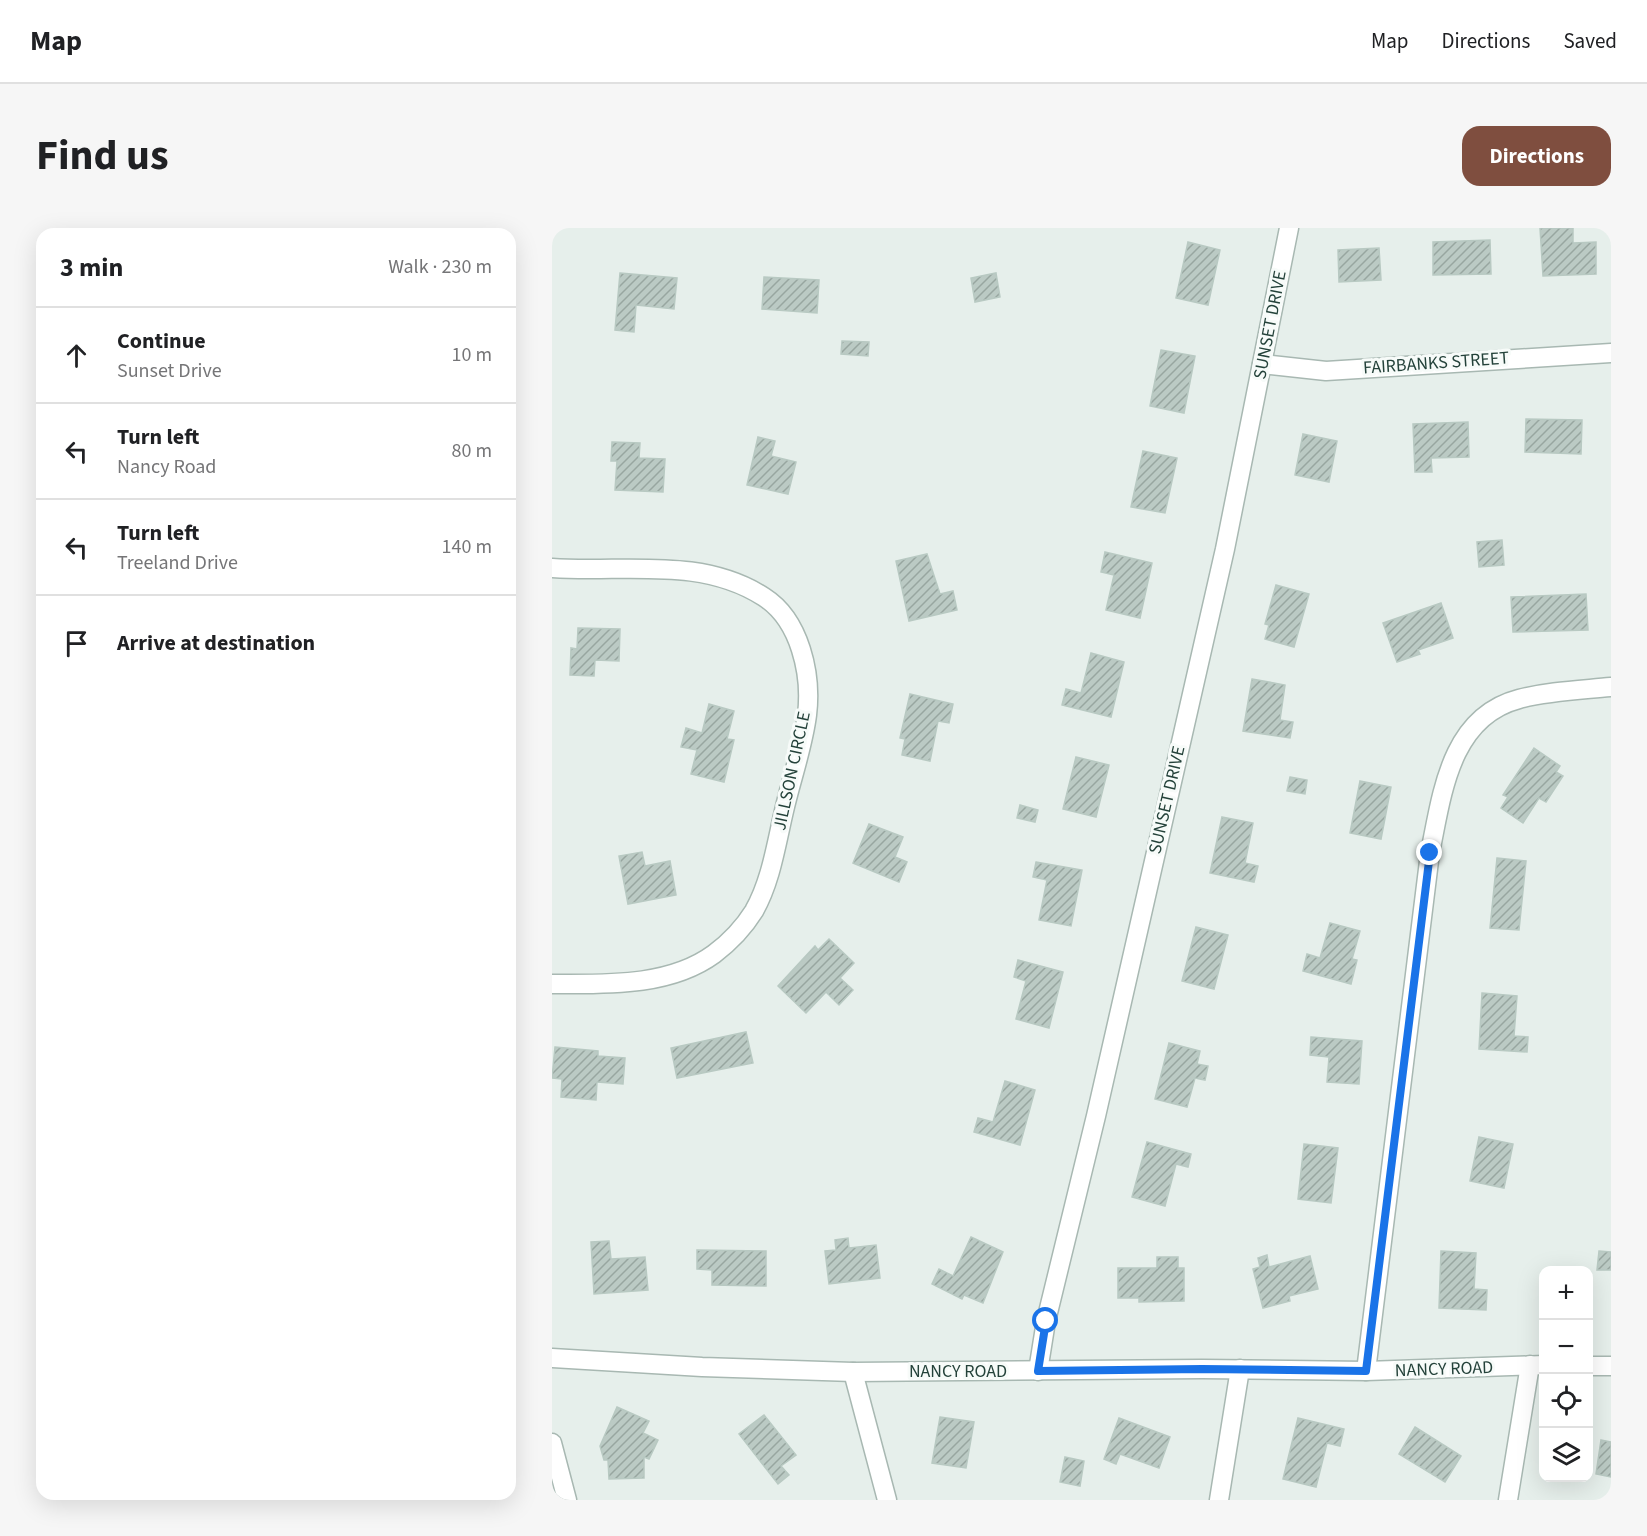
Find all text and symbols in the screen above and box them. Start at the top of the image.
text: Map [30,21,82,61]
text: Map [1371,26,1409,56]
text: Directions [1442,26,1530,56]
text: Saved [1563,26,1617,56]
text: Find us [36,126,169,186]
button: Directions [1462,126,1611,186]
text: 3 min [60,249,123,286]
text: Walk · 230 m [388,253,492,281]
street label: SUNSET DRIVE [1247,269,1293,381]
text: Continue [117,325,206,357]
icon: ahead [60,339,93,372]
text: 10 m [452,341,492,369]
street label: FAIRBANKS STREET [1362,345,1510,381]
text: Sunset Drive [117,357,222,385]
text: Turn left [117,421,199,453]
icon: left [60,435,93,468]
text: 80 m [452,437,492,465]
text: Nancy Road [117,453,216,481]
text: Turn left [117,517,199,549]
icon: left [60,531,93,564]
text: 140 m [442,533,492,561]
text: Treeland Drive [117,549,238,577]
icon: arrive [60,627,93,660]
text: Arrive at destination [117,627,315,659]
street label: JILLSON CIRCLE [767,709,817,833]
street label: SUNSET DRIVE [1142,744,1192,856]
route end [1416,839,1442,865]
map controls [1539,1266,1593,1482]
button: + [1539,1266,1593,1320]
route start [1032,1307,1058,1333]
button: − [1539,1320,1593,1374]
street label: NANCY ROAD [1394,1355,1494,1383]
street label: NANCY ROAD [909,1359,1007,1384]
button: locate [1539,1374,1593,1428]
button: layers [1539,1428,1593,1482]

